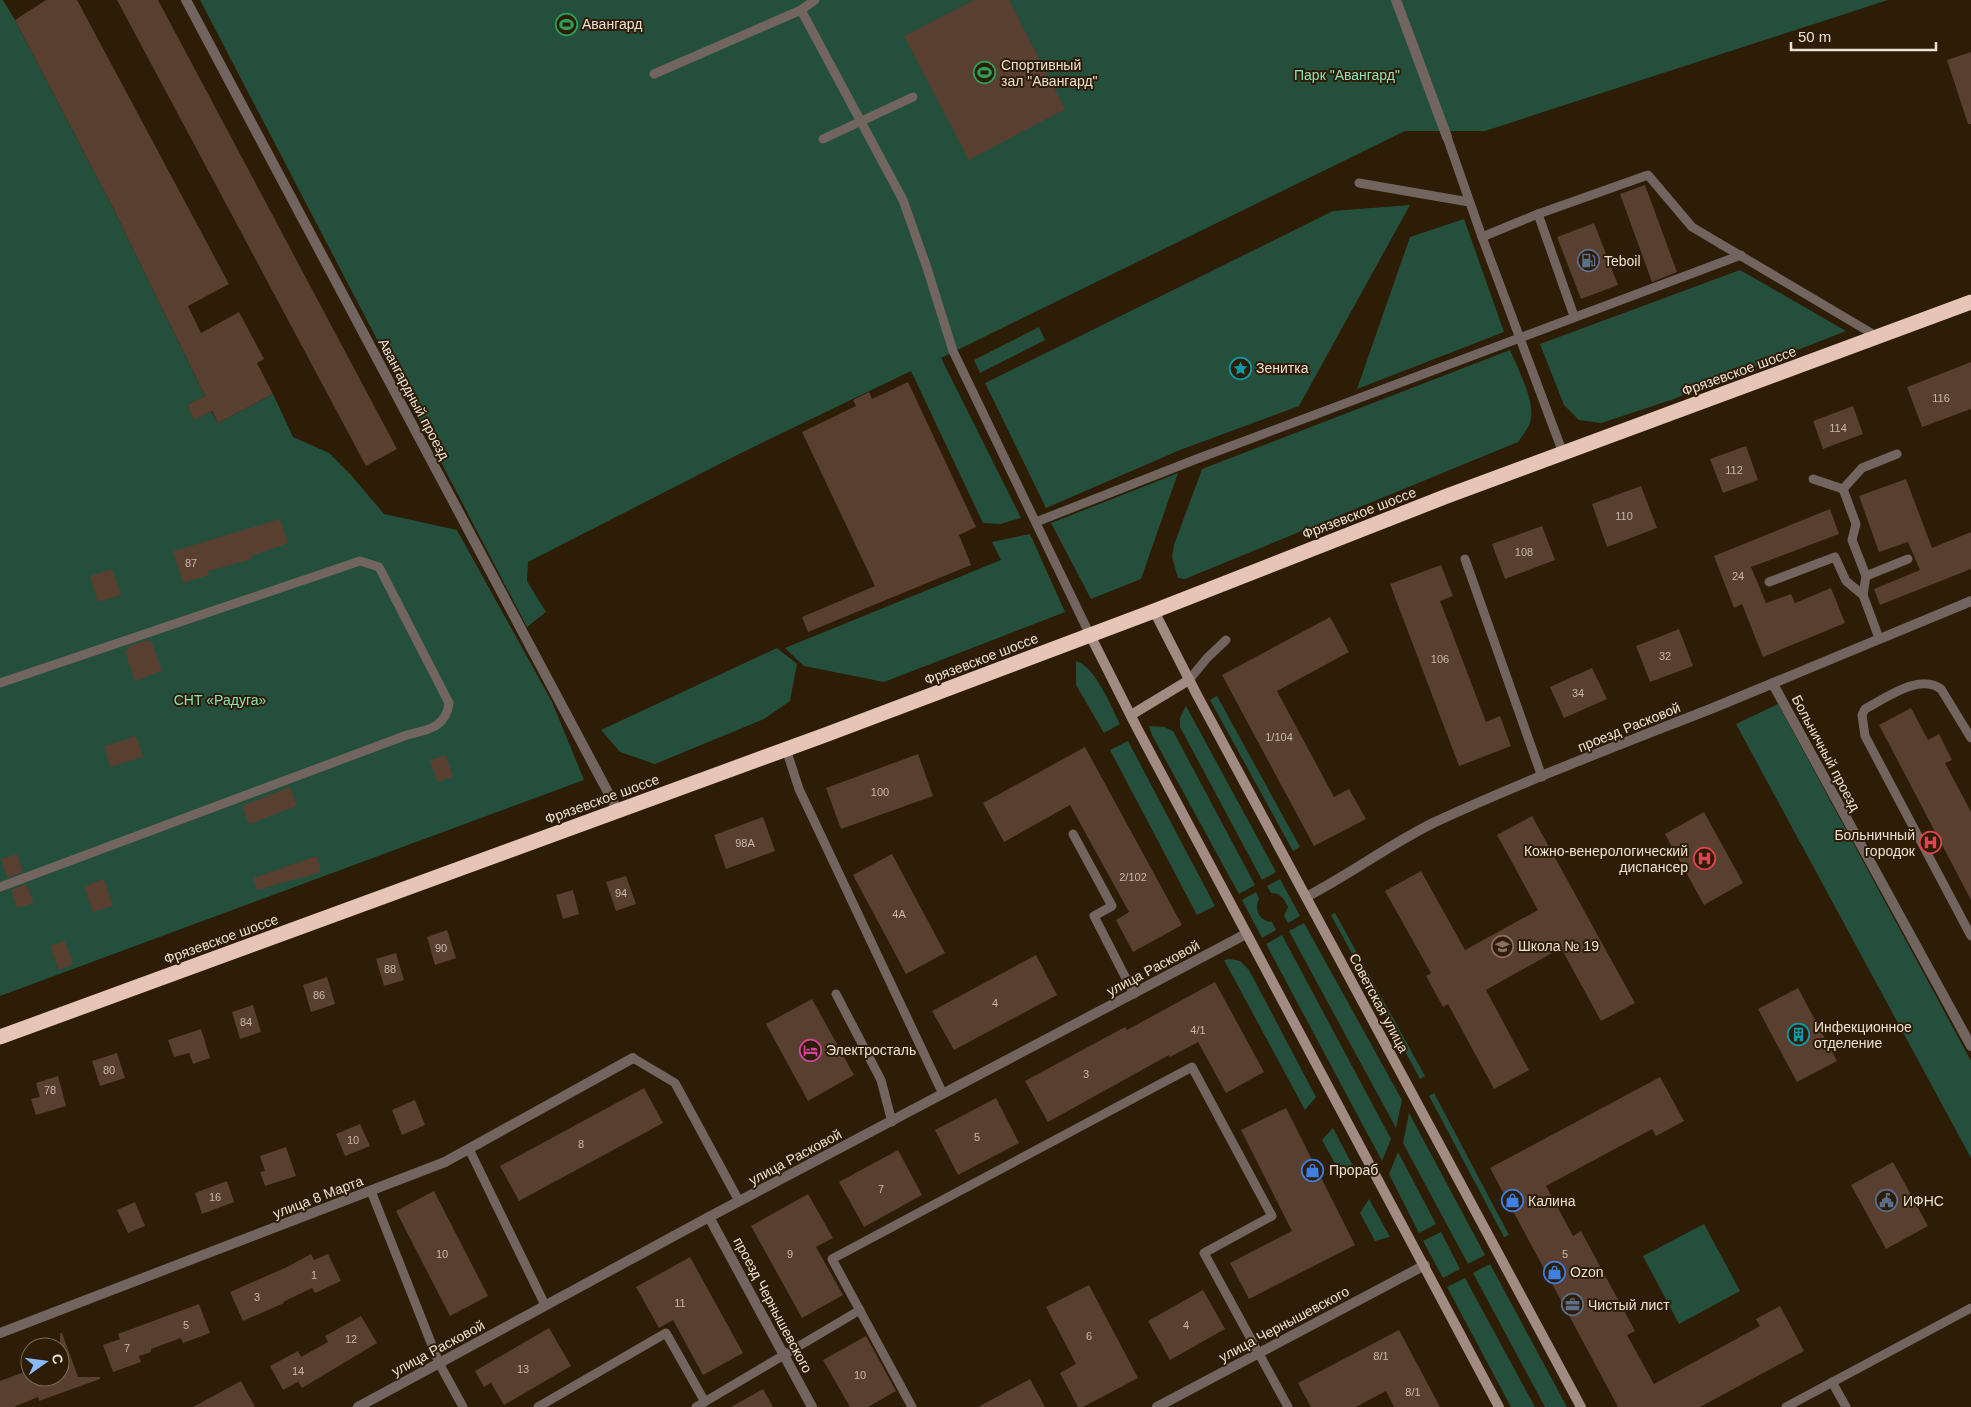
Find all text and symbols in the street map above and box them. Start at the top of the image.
sports icon: Авангард [554,12,578,36]
place label: Авангард [582,16,642,32]
scale bar [1791,20,1936,52]
text: 50 m [1798,28,1831,45]
place label: Спортивный зал "Авангард" [1001,57,1098,89]
sports icon: Спортивный зал "Авангард" [973,61,997,85]
park label: Парк "Авангард" [1294,67,1400,83]
fuel station icon: Teboil [1576,249,1600,273]
place label: Teboil [1604,253,1641,269]
street label: Авангардный проезд [375,336,453,462]
street label: Фрязевское шоссе [1680,343,1799,399]
place icon: Зенитка [1228,356,1252,380]
place label: Зенитка [1256,360,1309,376]
house number: 116 [1932,392,1950,404]
house number: 114 [1829,422,1847,434]
house number: 112 [1725,464,1743,476]
street label: Фрязевское шоссе [1300,484,1418,542]
house number: 110 [1615,510,1633,522]
house number: 108 [1515,546,1533,558]
house number: 87 [185,557,197,569]
house number: 24 [1732,570,1744,582]
street label: Фрязевское шоссе [922,630,1040,688]
house number: 32 [1659,650,1671,662]
house number: 106 [1431,653,1449,665]
house number: 34 [1572,687,1584,699]
park label: СНТ «Радуга» [174,692,267,708]
street label: Больничный проезд [1789,692,1863,814]
street label: проезд Расковой [1575,699,1683,755]
house number: 1/104 [1265,731,1293,743]
street label: Фрязевское шоссе [543,771,662,827]
house number: 100 [871,786,889,798]
place label: Больничный городок [1834,827,1916,859]
hospital icon: Больничный городок [1919,831,1943,855]
house number: 98А [735,837,755,849]
place label: Кожно-венерологический диспансер [1524,843,1688,875]
hospital icon: Кожно-венерологический диспансер [1692,847,1716,871]
house number: 2/102 [1119,871,1147,883]
house number: 94 [615,887,627,899]
house number: 4А [892,908,906,920]
street label: Фрязевское шоссе [162,911,281,967]
school or university icon: Школа № 19 [1490,934,1514,958]
street label: улица Расковой [1104,937,1202,999]
place label: Школа № 19 [1518,938,1599,954]
house number: 90 [435,942,447,954]
street label: Советская улица [1346,951,1412,1055]
house number: 88 [384,963,396,975]
house number: 86 [313,989,325,1001]
house number: 4 [992,997,998,1009]
house number: 84 [240,1016,252,1028]
place label: Инфекционное отделение [1814,1019,1912,1051]
building icon: Инфекционное отделение [1786,1023,1810,1047]
house number: 4/1 [1190,1024,1206,1036]
hotel icon: Электросталь [798,1038,822,1062]
place label: Электросталь [826,1042,916,1058]
house number: 80 [103,1064,115,1076]
house number: 3 [1083,1068,1089,1080]
house number: 78 [44,1084,56,1096]
street label: улица Расковой [746,1126,844,1188]
house number: 5 [974,1131,980,1143]
house number: 10 [347,1134,359,1146]
house number: 8 [578,1138,584,1150]
shop icon: Прораб [1301,1158,1325,1182]
place label: Прораб [1329,1162,1378,1178]
street label: улица 8 Марта [271,1172,365,1222]
house number: 7 [878,1183,884,1195]
shop icon: Калина [1500,1189,1524,1213]
public building icon: ИФНС [1875,1189,1899,1213]
house number: 16 [209,1191,221,1203]
place label: Калина [1528,1193,1576,1209]
place label: ИФНС [1903,1193,1944,1209]
street label: проезд Чернышевского [730,1234,816,1376]
house number: 10 [436,1248,448,1260]
house number: 9 [787,1248,793,1260]
house number: 5 [1562,1248,1568,1260]
shop icon: Ozon [1542,1260,1566,1284]
place label: Ozon [1570,1264,1603,1280]
house number: 1 [311,1269,317,1281]
street label: улица Чернышевского [1216,1283,1352,1365]
house number: 3 [254,1291,260,1303]
office icon: Чистый лист [1560,1293,1584,1317]
house number: 11 [674,1297,686,1309]
place label: Чистый лист [1588,1297,1670,1313]
street label: улица Расковой [389,1317,487,1379]
house number: 5 [183,1319,189,1331]
house number: 4 [1183,1319,1189,1331]
house number: 6 [1086,1330,1092,1342]
house number: 12 [345,1333,357,1345]
north arrow [20,1337,70,1387]
house number: 7 [124,1342,130,1354]
house number: 8/1 [1373,1350,1389,1362]
text: С [49,1352,67,1366]
house number: 13 [517,1363,529,1375]
house number: 14 [292,1365,304,1377]
house number: 10 [854,1369,866,1381]
house number: 8/1 [1405,1386,1421,1398]

